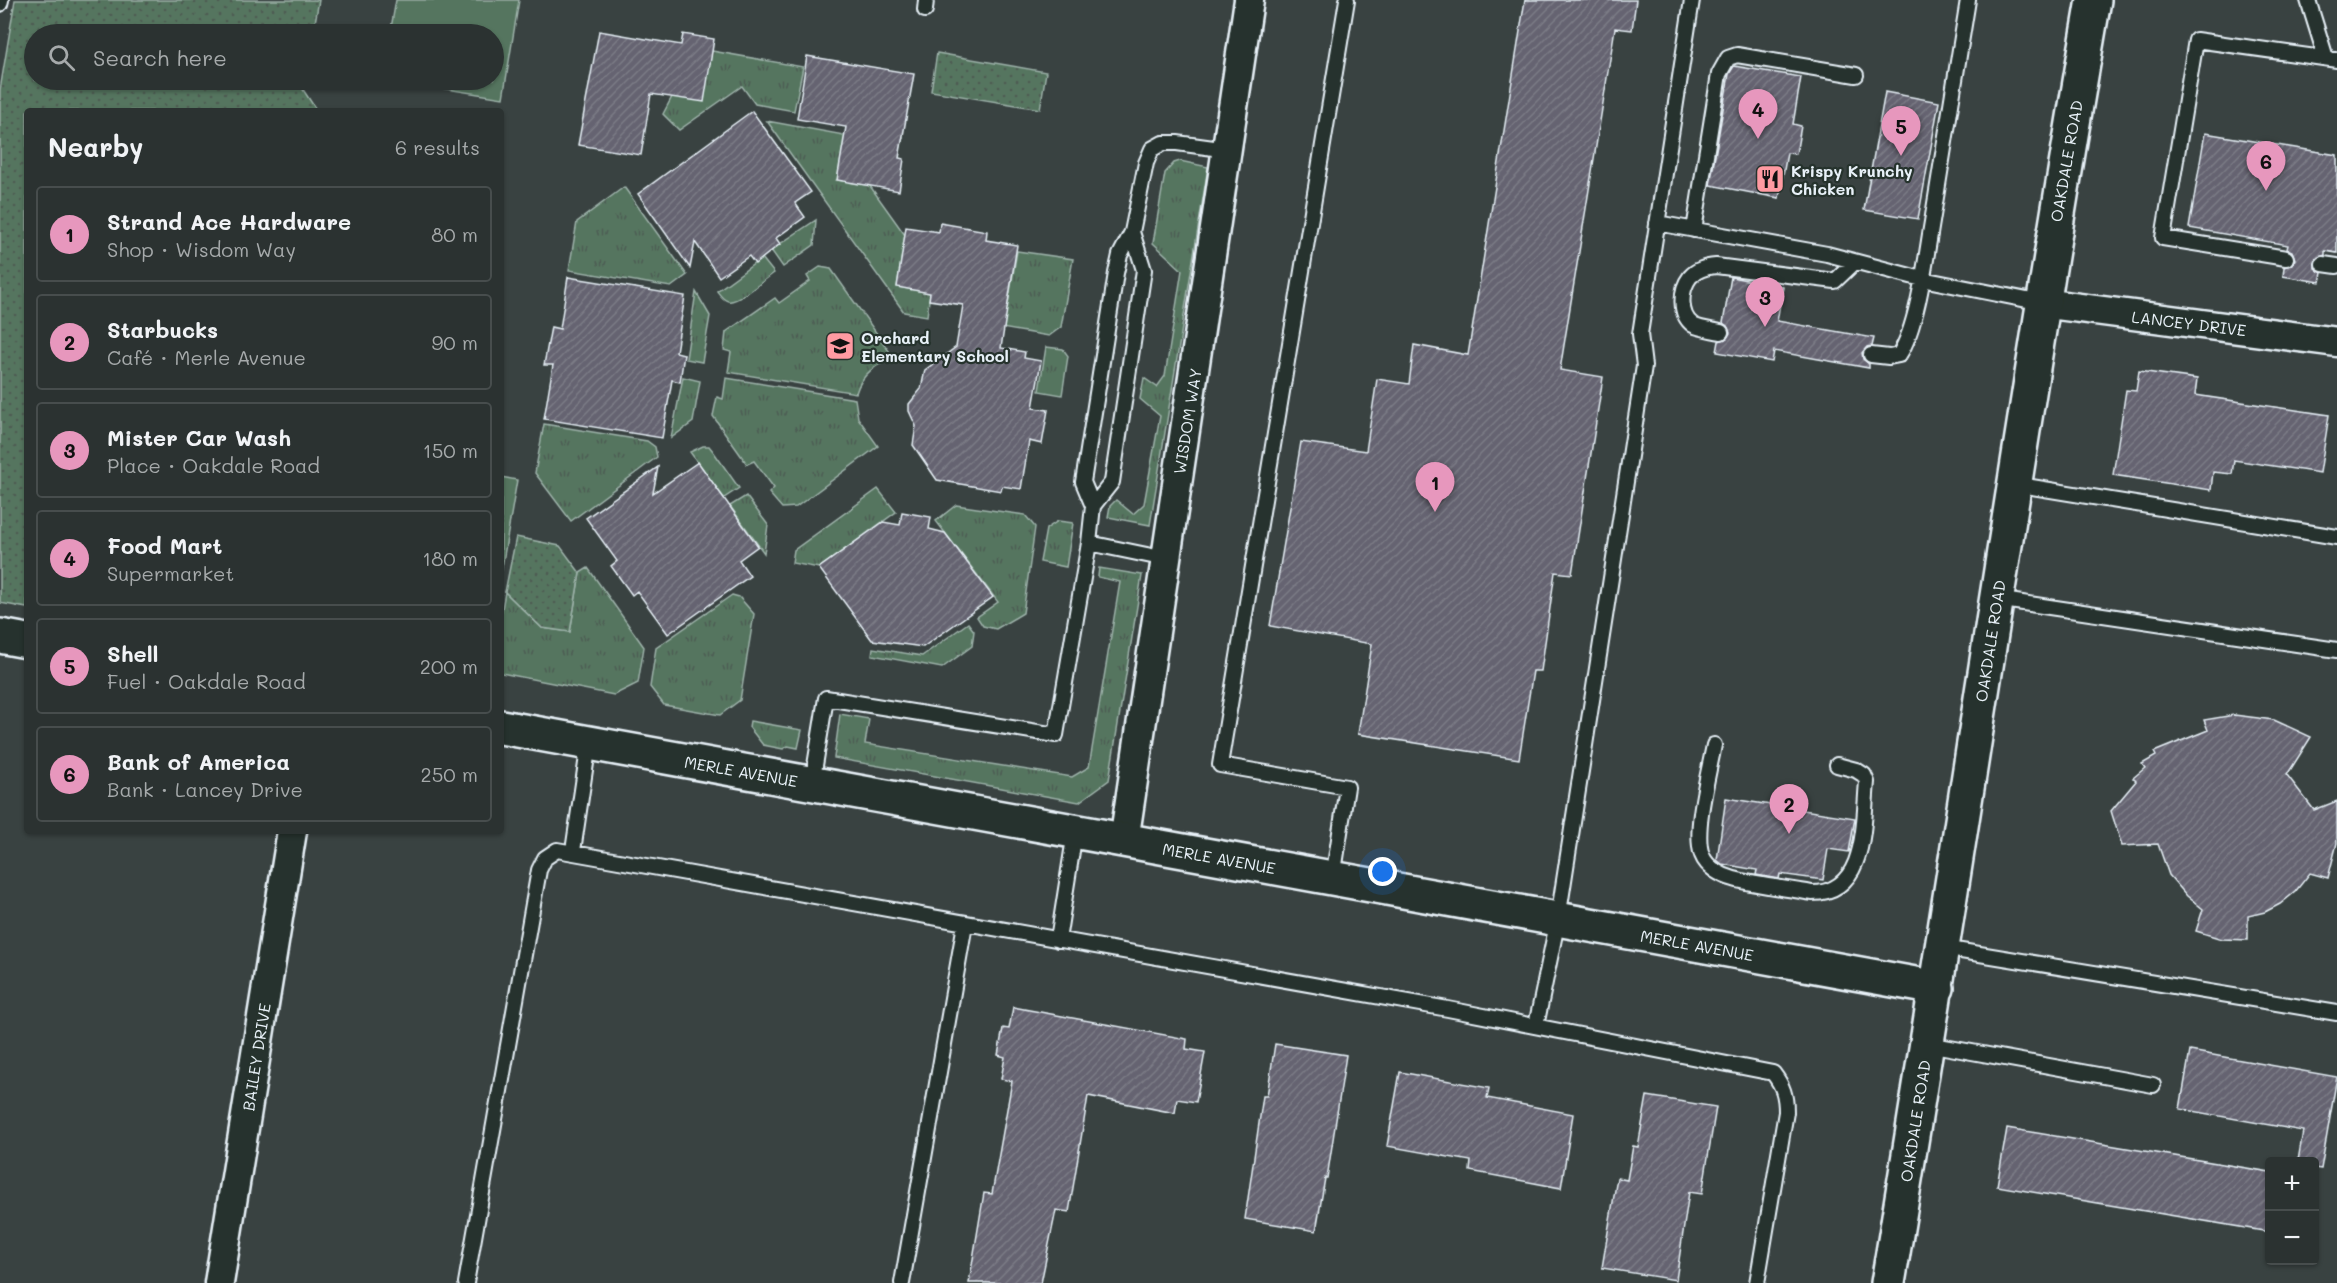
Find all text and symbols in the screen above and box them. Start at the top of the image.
search box [24,24,504,90]
icon: search [45,41,78,74]
text: Search here [93,43,227,72]
pin: 4 [1738,90,1778,139]
street label: OAKDALE ROAD [2045,98,2087,223]
pin: 5 [1882,106,1920,156]
text: Nearby [48,130,143,164]
text: 6 results [395,134,480,160]
pin: 6 [2246,142,2286,191]
place label: Krispy Krunchy Chicken [1791,160,1913,199]
restaurant icon: Krispy Krunchy Chicken [1754,163,1786,195]
text: Strand Ace Hardware [107,207,351,236]
text: 1 [65,221,74,247]
text: 80 m [431,221,478,247]
text: Shop · Wisdom Way [107,236,296,262]
pin: 3 [1746,278,1784,327]
street label: LANCEY DRIVE [2131,306,2247,340]
text: Starbucks [107,315,218,344]
place label: Orchard Elementary School [861,327,1009,366]
text: 2 [64,329,75,355]
text: 90 m [432,329,478,355]
school or university icon: Orchard Elementary School [824,330,856,362]
text: Café · Merle Avenue [107,344,306,370]
street label: WISDOM WAY [1168,366,1206,476]
text: Mister Car Wash [107,423,291,452]
text: 3 [64,437,76,463]
text: 150 m [423,437,478,463]
text: Place · Oakdale Road [107,452,320,478]
pin: 1 [1416,462,1454,512]
text: Food Mart [107,531,222,560]
text: 4 [63,545,76,571]
text: 180 m [422,545,478,571]
text: Supermarket [107,560,234,586]
street label: OAKDALE ROAD [1970,579,2010,703]
text: Shell [107,639,159,668]
text: 5 [64,653,75,679]
text: 200 m [420,653,478,679]
text: Fuel · Oakdale Road [107,668,306,694]
text: Bank of America [107,747,290,776]
street label: MERLE AVENUE [683,751,799,791]
text: 6 [63,761,76,787]
text: 250 m [421,761,478,787]
text: Bank · Lancey Drive [107,776,303,802]
pin: 2 [1770,784,1808,834]
street label: MERLE AVENUE [1161,838,1277,878]
your location [1368,857,1397,886]
street label: MERLE AVENUE [1639,925,1755,965]
street label: BAILEY DRIVE [237,1002,275,1112]
street label: OAKDALE ROAD [1895,1059,1935,1183]
map controls [2265,1157,2319,1265]
button: + [2265,1157,2319,1211]
button: − [2265,1211,2319,1265]

